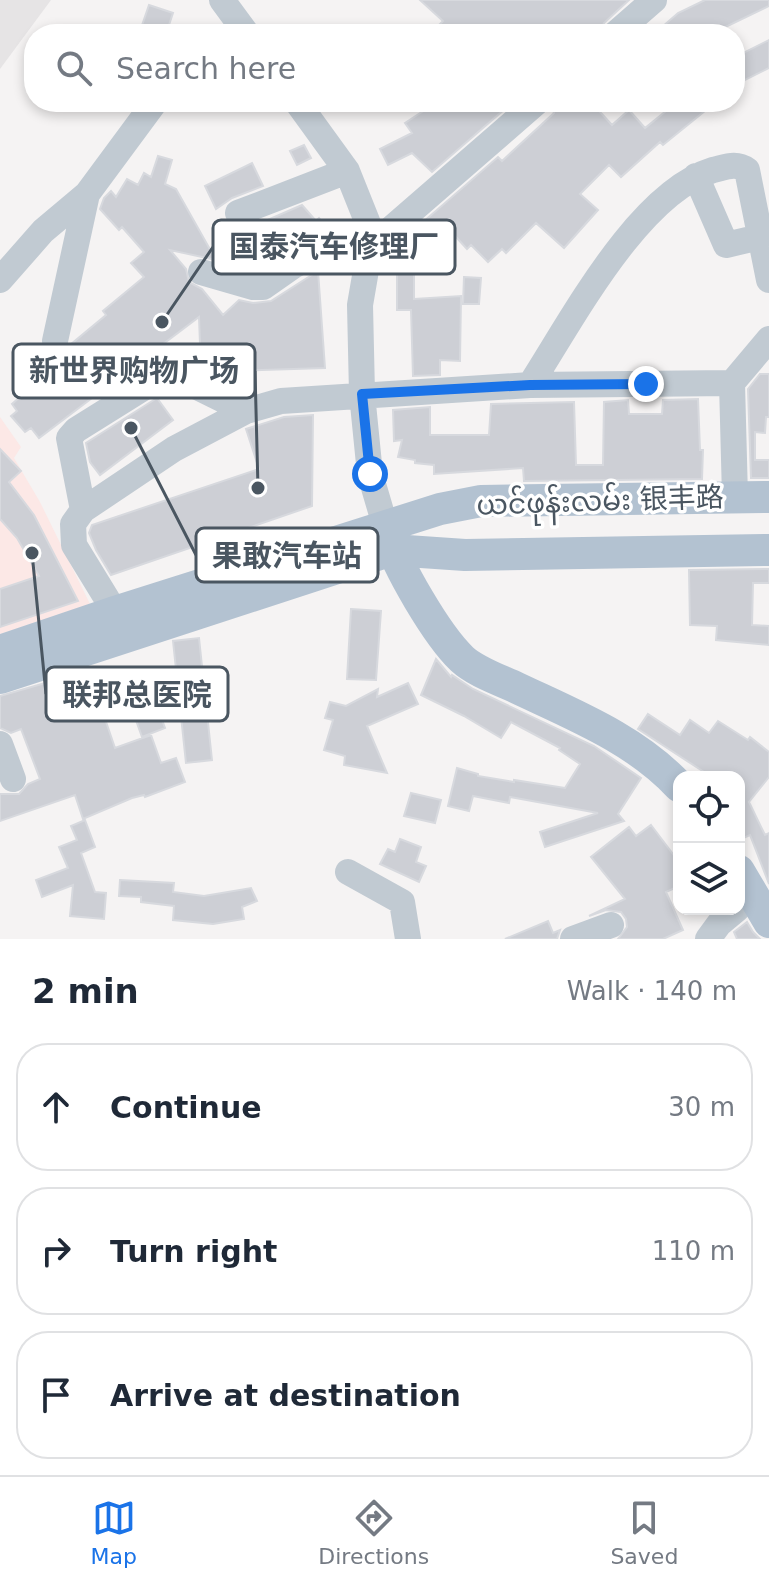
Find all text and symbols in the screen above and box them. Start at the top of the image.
search box [24,24,745,112]
icon: search [52,46,96,90]
text: Search here [116,51,296,86]
callout: 国泰汽车修理厂 [213,220,455,274]
text: 国泰汽车修理厂 [229,229,439,264]
callout: 新世界购物广场 [13,344,255,398]
text: 新世界购物广场 [29,353,239,388]
route end [628,366,664,402]
route start [352,456,388,492]
street label: ယင်ဖုန်းလမ်း 银丰路 [476,478,724,528]
callout: 果敢汽车站 [196,528,378,582]
text: 果敢汽车站 [212,538,362,573]
callout: 联邦总医院 [46,667,228,721]
text: 联邦总医院 [62,677,212,712]
map controls [673,771,745,915]
button: locate [673,771,745,843]
button: layers [673,843,745,915]
text: 2 min [32,971,139,1011]
text: Walk · 140 m [567,976,737,1006]
icon: ahead [34,1085,78,1129]
text: Continue [110,1090,262,1125]
text: 30 m [668,1092,735,1122]
icon: right [34,1229,78,1273]
text: Turn right [110,1234,277,1269]
text: 110 m [652,1236,735,1266]
icon: arrive [34,1373,78,1417]
text: Arrive at destination [110,1378,461,1413]
tab: Map [91,1496,137,1569]
tab: Directions [318,1496,429,1569]
tab: Saved [610,1496,678,1569]

